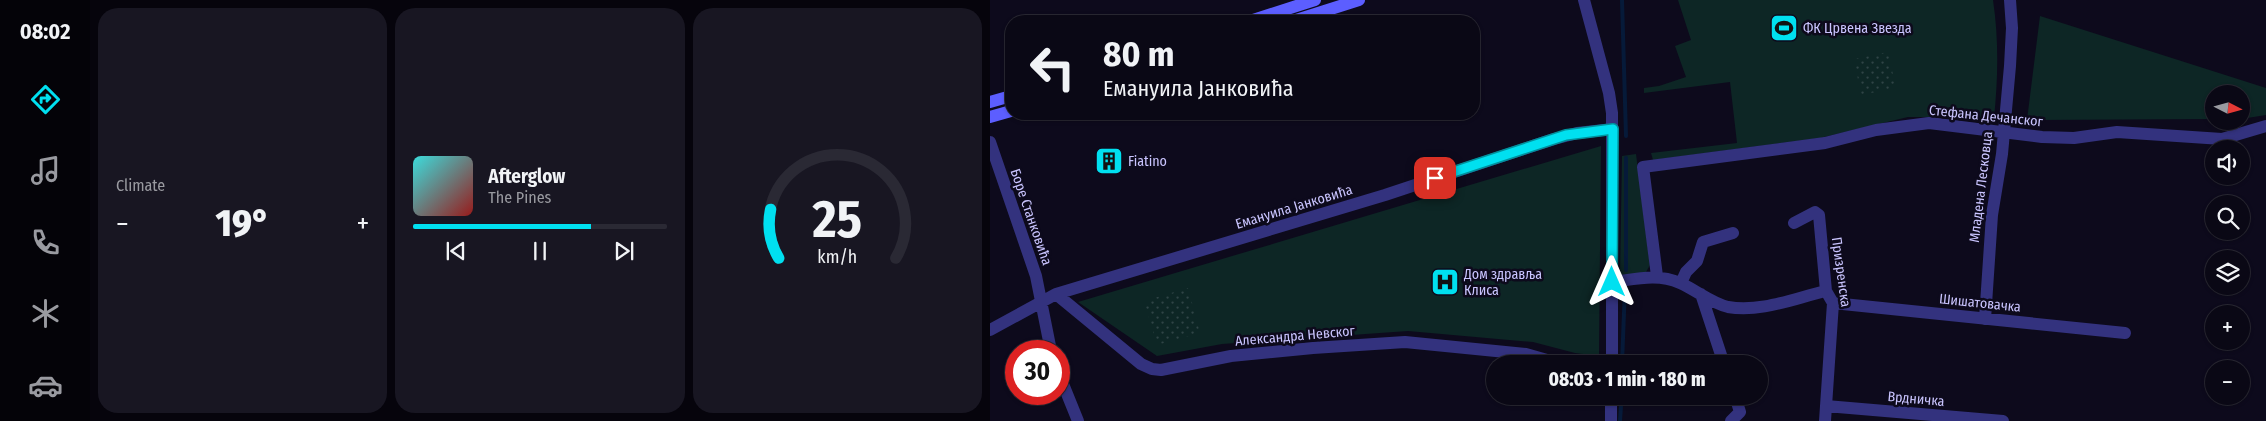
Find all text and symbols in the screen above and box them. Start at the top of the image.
sports icon: ФК Црвена Звезда [1769,13,1799,43]
text: 08:02 [20,18,70,45]
place label: ФК Црвена Звезда [1803,20,1912,37]
text: 80 m [1103,33,1175,75]
icon: left [1020,35,1085,100]
text: Емануила Јанковића [1103,75,1294,102]
icon: directions [28,82,63,117]
north arrow [2205,85,2250,130]
map controls [2205,85,2250,405]
street label: Стефана Дечанског [1928,102,2044,130]
street label: Младена Лесковца [1966,130,1996,244]
button: sound [2205,140,2250,185]
building icon: Fiatino [1094,146,1124,176]
icon: music [28,153,63,188]
place label: Fiatino [1128,153,1167,170]
pin [1414,157,1456,199]
icon: arrive [1421,164,1449,192]
text: Afterglow [488,165,565,188]
street label: Боре Станковића [1007,166,1056,268]
text: Climate [116,176,165,195]
street label: Емануила Јанковића [1234,181,1355,233]
text: The Pines [488,188,551,207]
text: 25 [812,188,862,251]
button: search [2205,195,2250,240]
text: 19° [215,200,270,246]
text: − [116,207,129,240]
text: + [357,207,369,240]
icon: phone [28,225,63,260]
street label: Призренска [1828,236,1854,308]
icon: previous [442,237,470,265]
icon: pause [526,237,554,265]
icon: next [610,237,638,265]
text: km/h [817,246,857,268]
button: layers [2205,250,2250,295]
position arrow [1585,255,1637,307]
place label: Дом здравља Клиса [1463,266,1542,299]
hospital icon: Дом здравља Клиса [1430,267,1460,297]
street label: Шишатовачка [1938,290,2022,316]
icon: climate [28,296,63,331]
button: + [2205,305,2250,350]
street label: Александра Невског [1234,322,1356,350]
speed limit sign: 30 [1005,340,1070,405]
button: − [2205,360,2250,405]
icon: car [28,368,63,403]
text: 08:03 · 1 min · 180 m [1548,368,1706,391]
street label: Врдничка [1887,388,1945,410]

